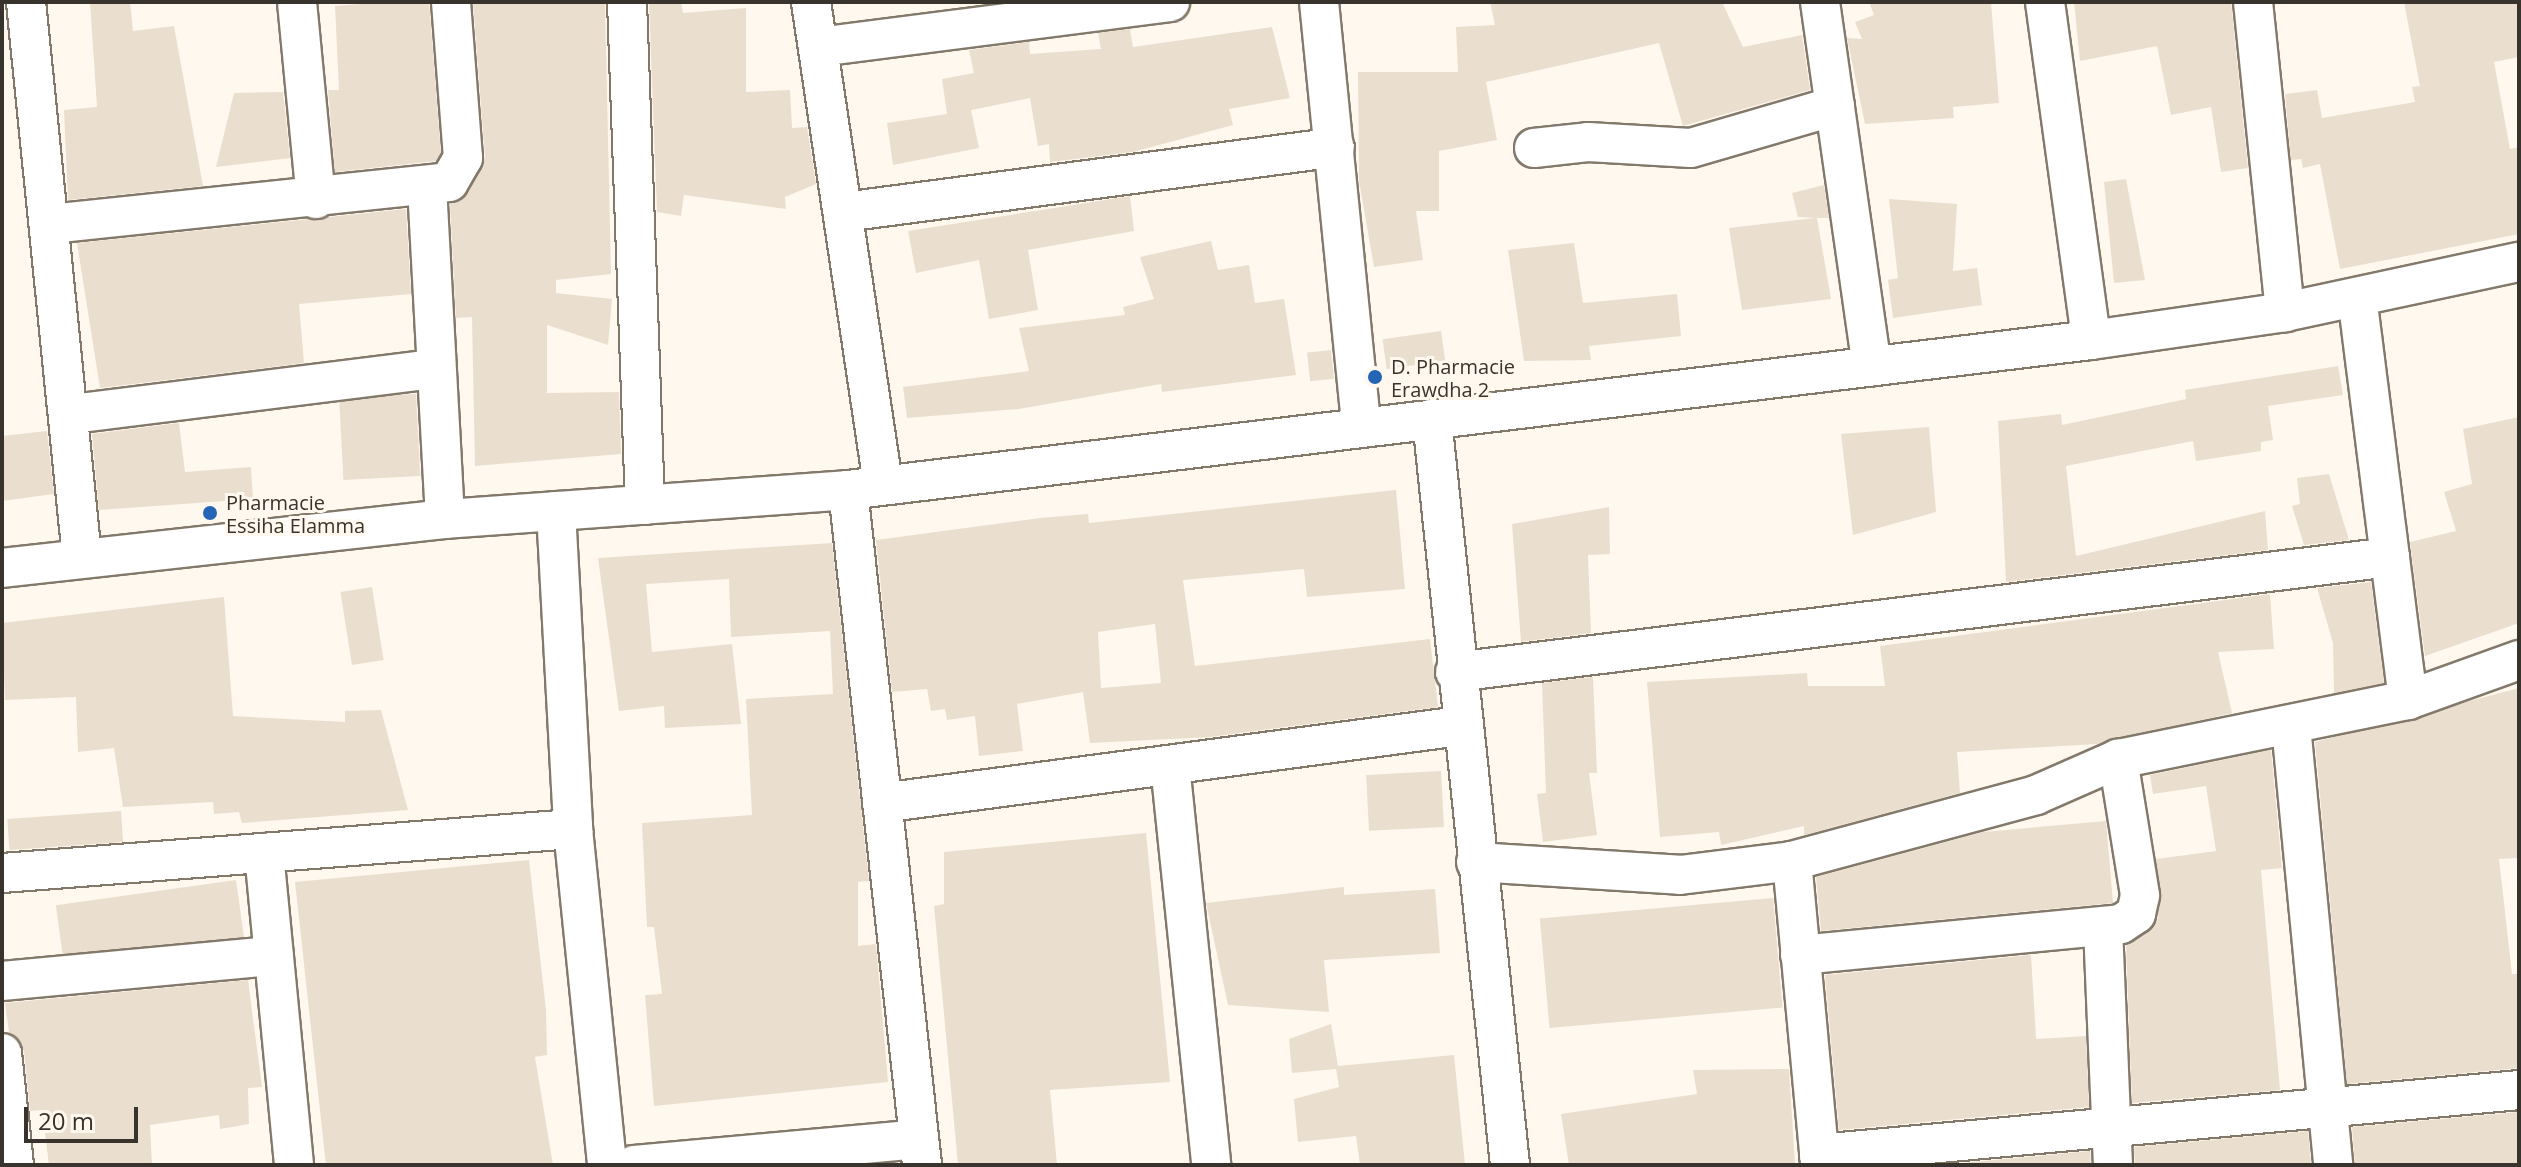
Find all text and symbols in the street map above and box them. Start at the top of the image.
place label: D. Pharmacie Erawdha 2 [1391,354,1515,401]
marker: D. Pharmacie Erawdha 2 [1366,368,1384,386]
place label: Pharmacie Essiha Elamma [226,490,365,537]
marker: Pharmacie Essiha Elamma [201,504,219,522]
scale bar [28,1091,142,1141]
text: 20 m [38,1104,94,1137]

